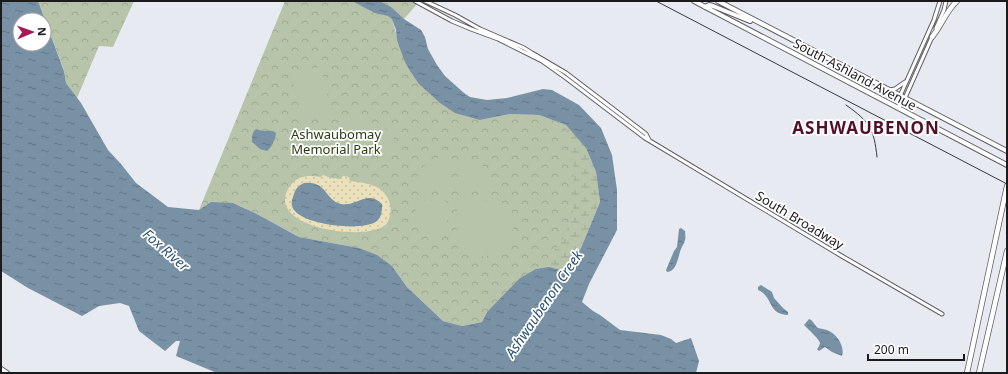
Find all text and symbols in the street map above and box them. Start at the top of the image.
north arrow [12,12,52,52]
text: N [35,27,50,36]
street label: South Ashland Avenue [790,34,920,114]
district label: ASHWAUBENON [792,116,940,139]
park label: Ashwaubomay Memorial Park [291,125,381,158]
street label: South Broadway [753,187,848,254]
water label: Fox River [139,224,194,275]
water label: Ashwaubenon Creek [500,246,587,362]
scale bar [868,336,964,362]
text: 200 m [874,341,909,358]

